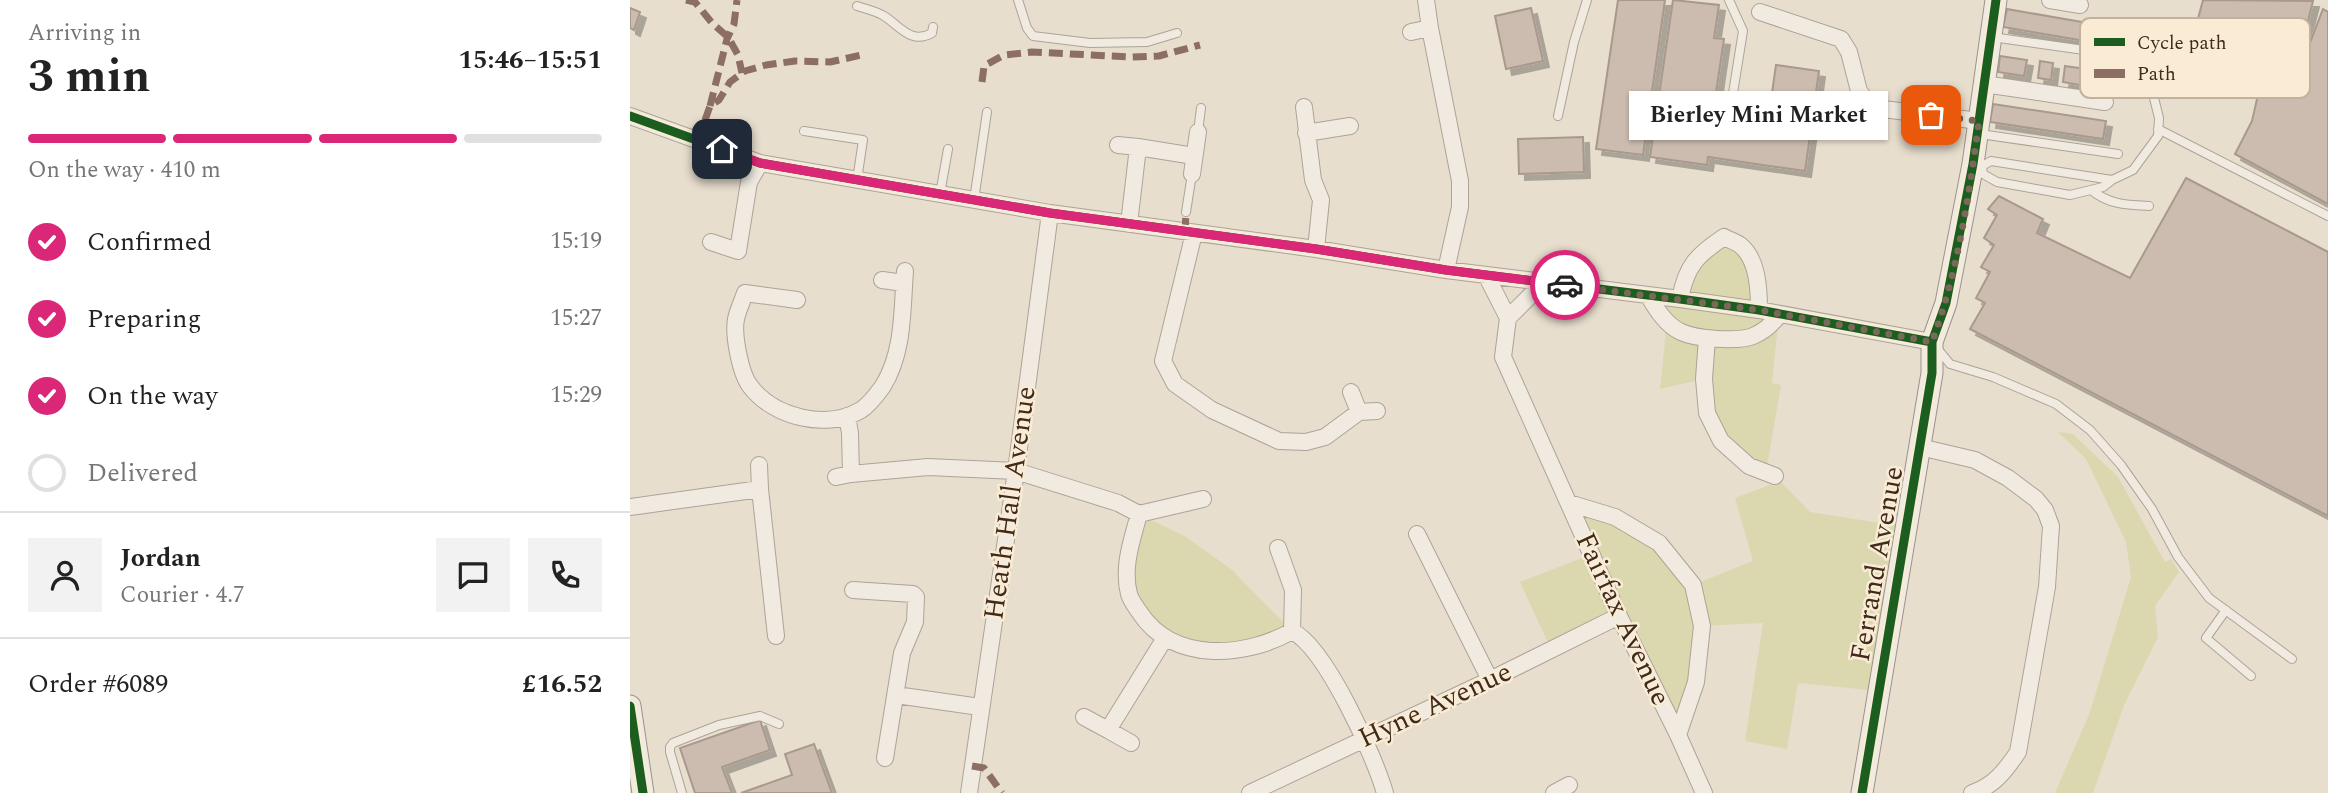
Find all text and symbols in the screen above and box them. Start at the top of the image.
text: Arriving in [28,16,141,51]
legend [2080,18,2310,98]
text: Cycle path [2137,29,2227,58]
text: 15:46–15:51 [458,40,602,80]
text: 3 min [28,42,150,112]
text: Path [2137,60,2176,89]
pin [1901,85,1961,145]
callout: Bierley Mini Market [1630,90,1889,140]
icon: bag [1912,96,1950,134]
text: Bierley Mini Market [1650,98,1867,133]
pin [692,119,752,179]
icon: home [703,130,741,168]
text: On the way · 410 m [28,153,221,188]
text: Confirmed [87,222,212,262]
icon: check [28,223,66,261]
text: 15:19 [550,224,602,259]
courier [1530,250,1600,320]
icon: car [1546,266,1584,304]
text: Preparing [87,299,201,339]
icon: check [28,300,66,338]
text: 15:27 [550,301,602,336]
text: On the way [87,376,218,416]
icon: check [28,377,66,415]
text: 15:29 [550,378,602,413]
street label: Heath Hall Avenue [972,383,1048,623]
text: Delivered [87,453,198,493]
street label: Ferrand Avenue [1839,463,1915,665]
street label: Fairfax Avenue [1564,525,1682,713]
button: person [28,538,102,612]
text: Jordan [120,538,201,578]
button: chat [436,538,510,612]
button: phone [528,538,602,612]
text: Courier · 4.7 [120,578,245,613]
street label: Hyne Avenue [1351,651,1519,759]
text: Order #6089 [28,664,168,704]
text: £16.52 [522,664,602,704]

